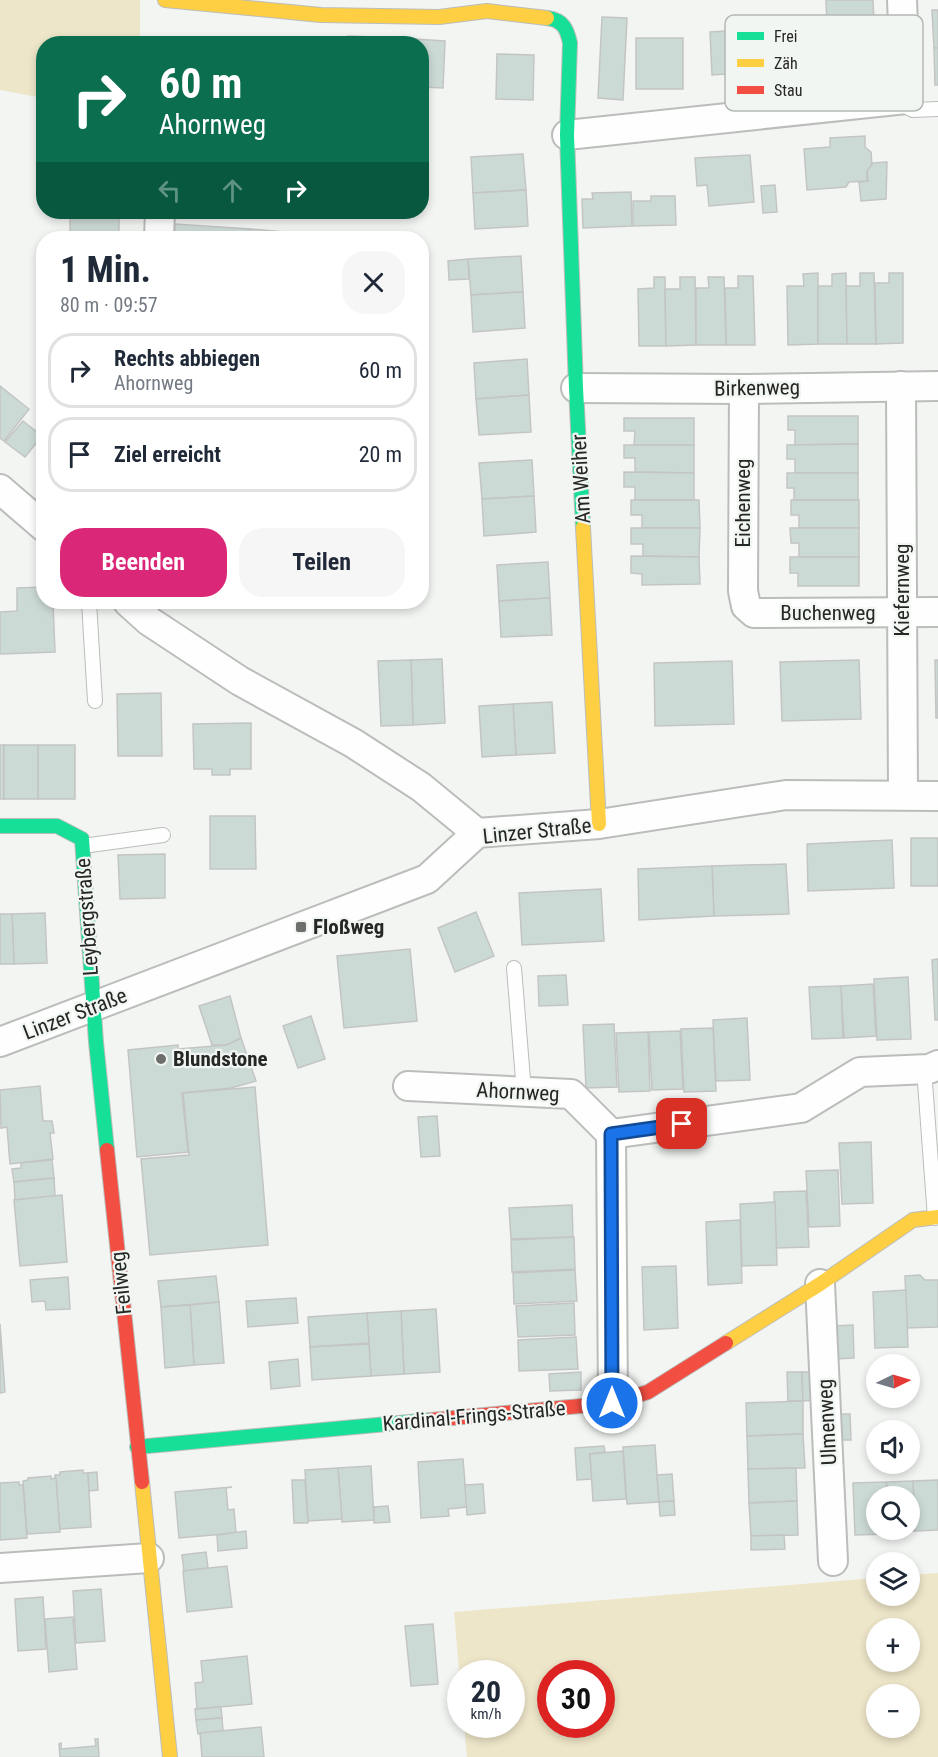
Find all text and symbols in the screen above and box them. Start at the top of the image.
legend [725,15,923,111]
text: Frei [774,27,797,46]
text: Zäh [774,54,798,73]
text: 60 m [159,59,242,108]
icon: right [60,60,138,138]
text: Stau [774,81,802,100]
text: Ahornweg [159,109,266,141]
icon: left [153,174,186,207]
icon: ahead [216,174,249,207]
icon: right [279,174,312,207]
text: 1 Min. [60,249,151,291]
button: close [342,251,405,314]
text: 80 m · 09:57 [60,293,158,317]
text: Rechts abbiegen [114,346,260,371]
icon: right [63,354,96,387]
text: 60 m [359,358,402,383]
text: Ahornweg [114,371,193,395]
street label: Birkenweg [714,375,800,401]
street label: Am Weiher [567,434,595,524]
icon: arrive [63,438,96,471]
text: Ziel erreicht [114,442,221,467]
text: 20 m [359,442,402,467]
street label: Eichenweg [731,459,755,547]
button: Beenden [60,528,227,597]
button: Teilen [239,528,405,597]
street label: Kiefernweg [890,544,914,636]
street label: Buchenweg [780,601,876,625]
street label: Linzer Straße [482,813,593,849]
street label: Leybergstraße [71,857,103,977]
place label: Floßweg [313,915,384,939]
marker: Floßweg [294,920,308,934]
street label: Linzer Straße [20,983,130,1045]
place label: Blundstone [173,1047,268,1071]
marker: Blundstone [154,1052,168,1066]
street label: Ahornweg [476,1078,560,1106]
pin [656,1098,707,1149]
icon: arrive [665,1107,698,1140]
street label: Feilweg [106,1250,136,1316]
north arrow [866,1354,920,1408]
map controls [866,1354,920,1738]
position arrow [580,1371,644,1435]
street label: Ulmenweg [813,1378,841,1466]
street label: Kardinal-Frings-Straße [382,1396,567,1436]
button: sound [866,1420,920,1474]
button: search [866,1486,920,1540]
button: layers [866,1552,920,1606]
button: + [866,1618,920,1672]
speed limit sign: 30 [537,1660,615,1738]
text: 20 [471,1674,501,1709]
button: − [866,1684,920,1738]
text: km/h [471,1705,501,1723]

